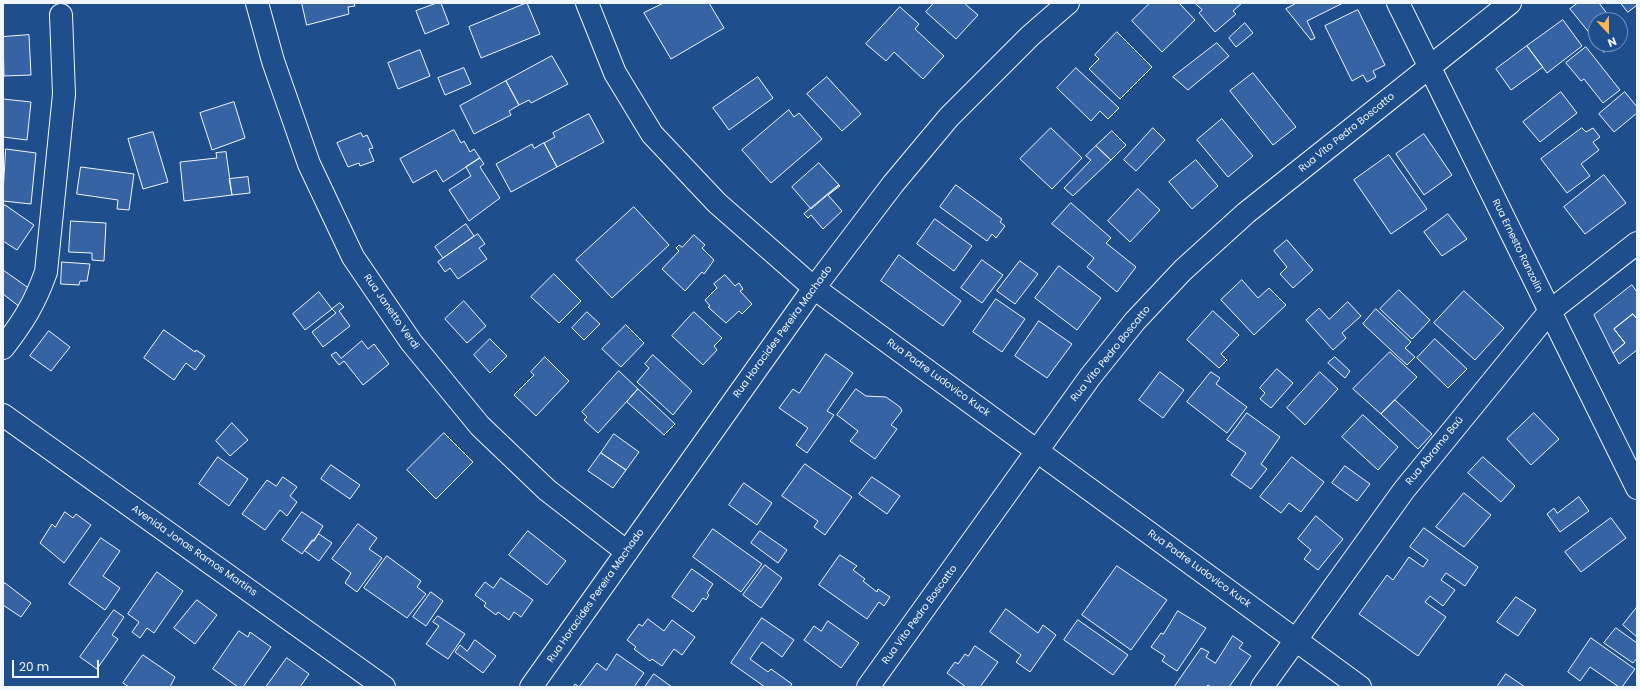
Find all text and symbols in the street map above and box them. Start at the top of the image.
north arrow [1588,12,1628,52]
text: N [1605,33,1619,51]
street label: Rua Vito Pedro Boscatto [1297,91,1397,175]
street label: Rua Ernesto Ranzolin [1489,197,1545,295]
street label: Rua Horacides Pereira Machado [731,264,835,400]
street label: Rua Janetto Verdi [361,272,421,352]
street label: Rua Vito Pedro Boscatto [1069,304,1153,404]
street label: Rua Padre Ludovico Kuck [884,337,992,419]
street label: Rua Abramo Baú [1404,414,1466,488]
street label: Avenida Jonas Ramos Martins [129,503,259,599]
street label: Rua Horacides Pereira Machado [545,527,647,665]
street label: Rua Padre Ludovico Kuck [1145,528,1253,610]
street label: Rua Vito Pedro Boscatto [880,563,960,667]
scale bar [14,652,101,678]
text: 20 m [19,658,49,675]

